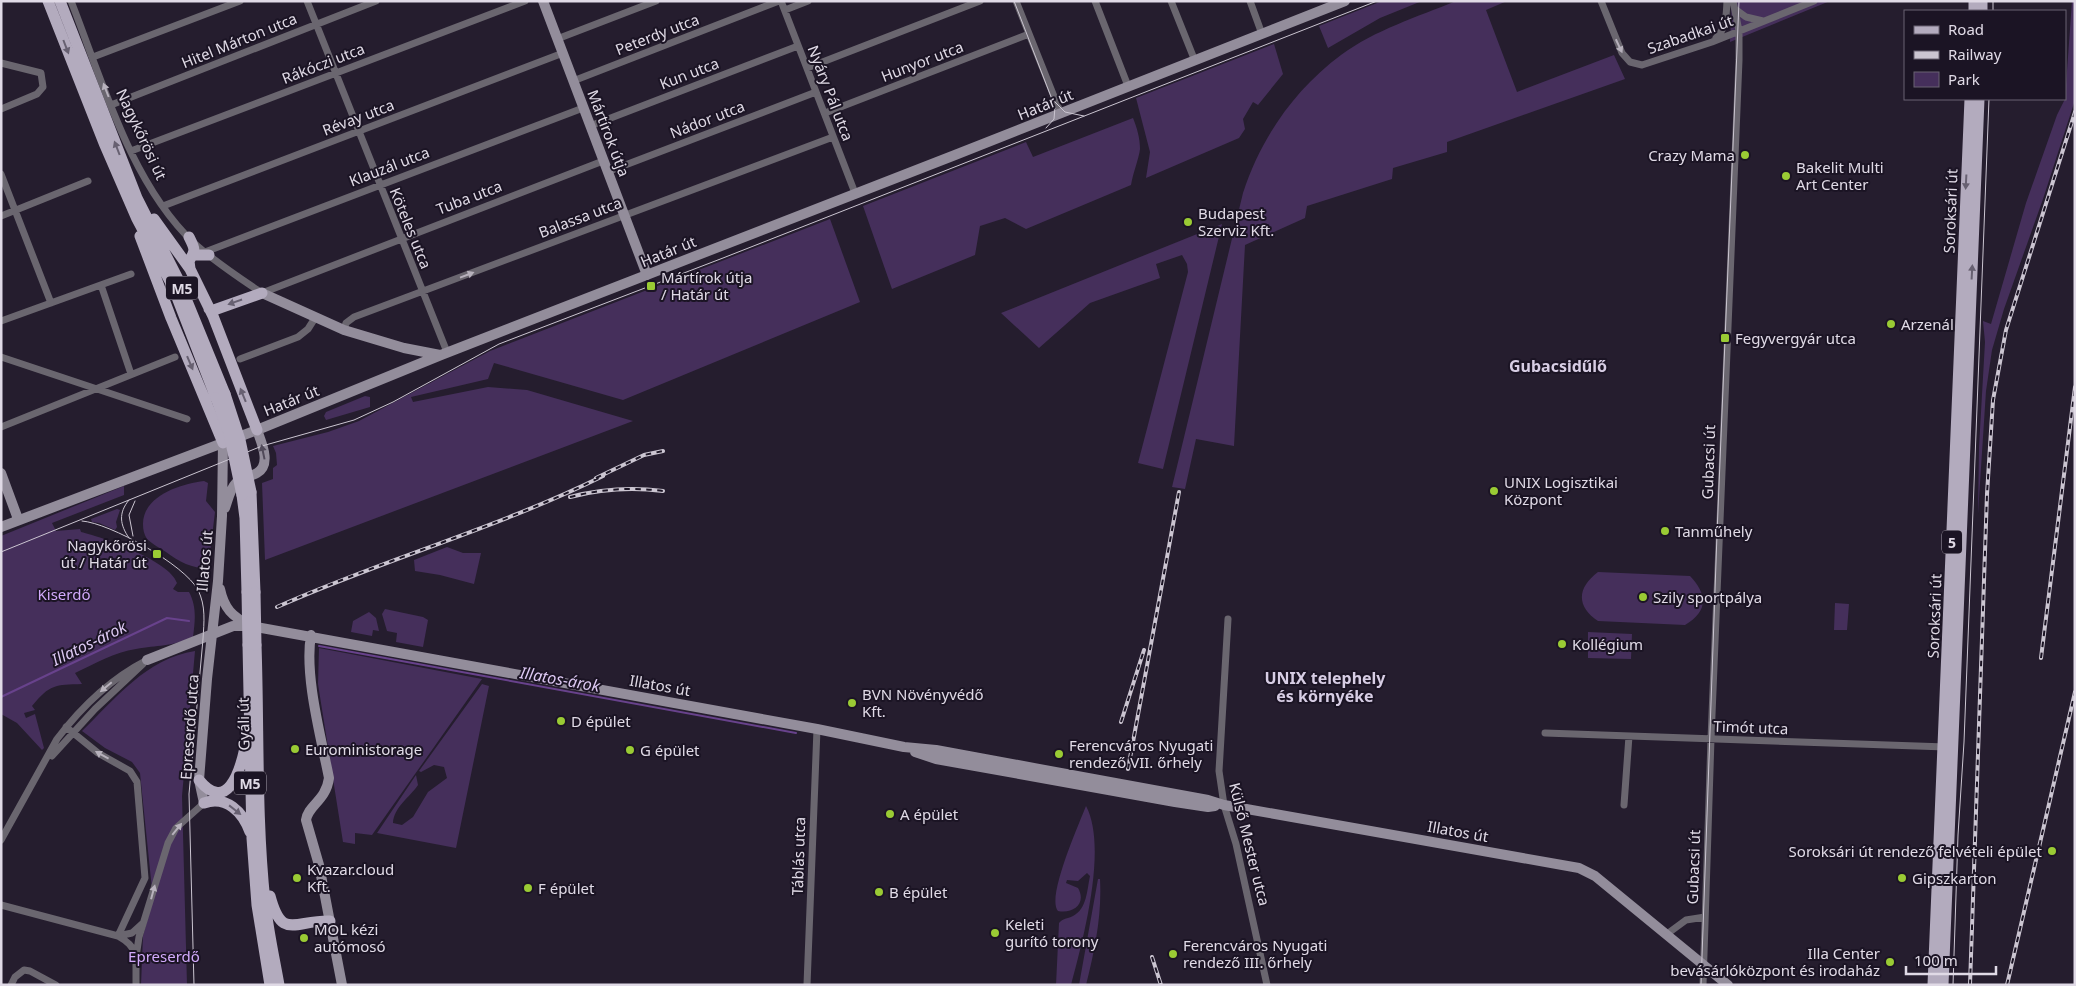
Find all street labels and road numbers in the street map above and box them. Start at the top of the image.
street label: Hitel Márton utca [178,8,300,72]
street label: Peterdy utca [612,9,702,59]
street label: Szabadkai út [1644,10,1736,58]
street label: Hunyor utca [878,36,966,86]
street label: Rákóczi utca [279,38,367,88]
street label: Nyáry Pál utca [804,42,858,144]
street label: Kun utca [656,53,722,93]
street label: Határ út [1014,84,1076,124]
street label: Nagykőrösi út [112,85,172,183]
street label: Mártírok útja [583,87,635,179]
street label: Révay utca [319,94,397,140]
street label: Nádor utca [667,96,747,142]
street label: Klauzál utca [346,142,432,190]
street label: Soroksári út [1939,168,1961,254]
street label: Tuba utca [433,175,505,219]
street label: Köteles utca [386,184,436,272]
street label: Balassa utca [536,192,624,242]
street label: Határ út [637,231,699,271]
road number: M5 [166,276,198,300]
street label: Határ út [260,380,322,420]
street label: Gubacsi út [1697,424,1719,500]
street label: Illatos út [191,529,217,593]
road number: 5 [1942,530,1962,554]
street label: Soroksári út [1923,573,1945,659]
street label: Illatos út [628,670,693,700]
street label: Epreserdő utca [175,673,203,781]
street label: Gyáli út [233,697,253,751]
street label: Timót utca [1713,716,1789,738]
road number: M5 [234,771,266,794]
street label: Külső Mester utca [1225,780,1275,908]
street label: Táblás utca [787,816,809,896]
street label: Illatos út [1426,816,1491,846]
street label: Gubacsi út [1682,829,1704,905]

